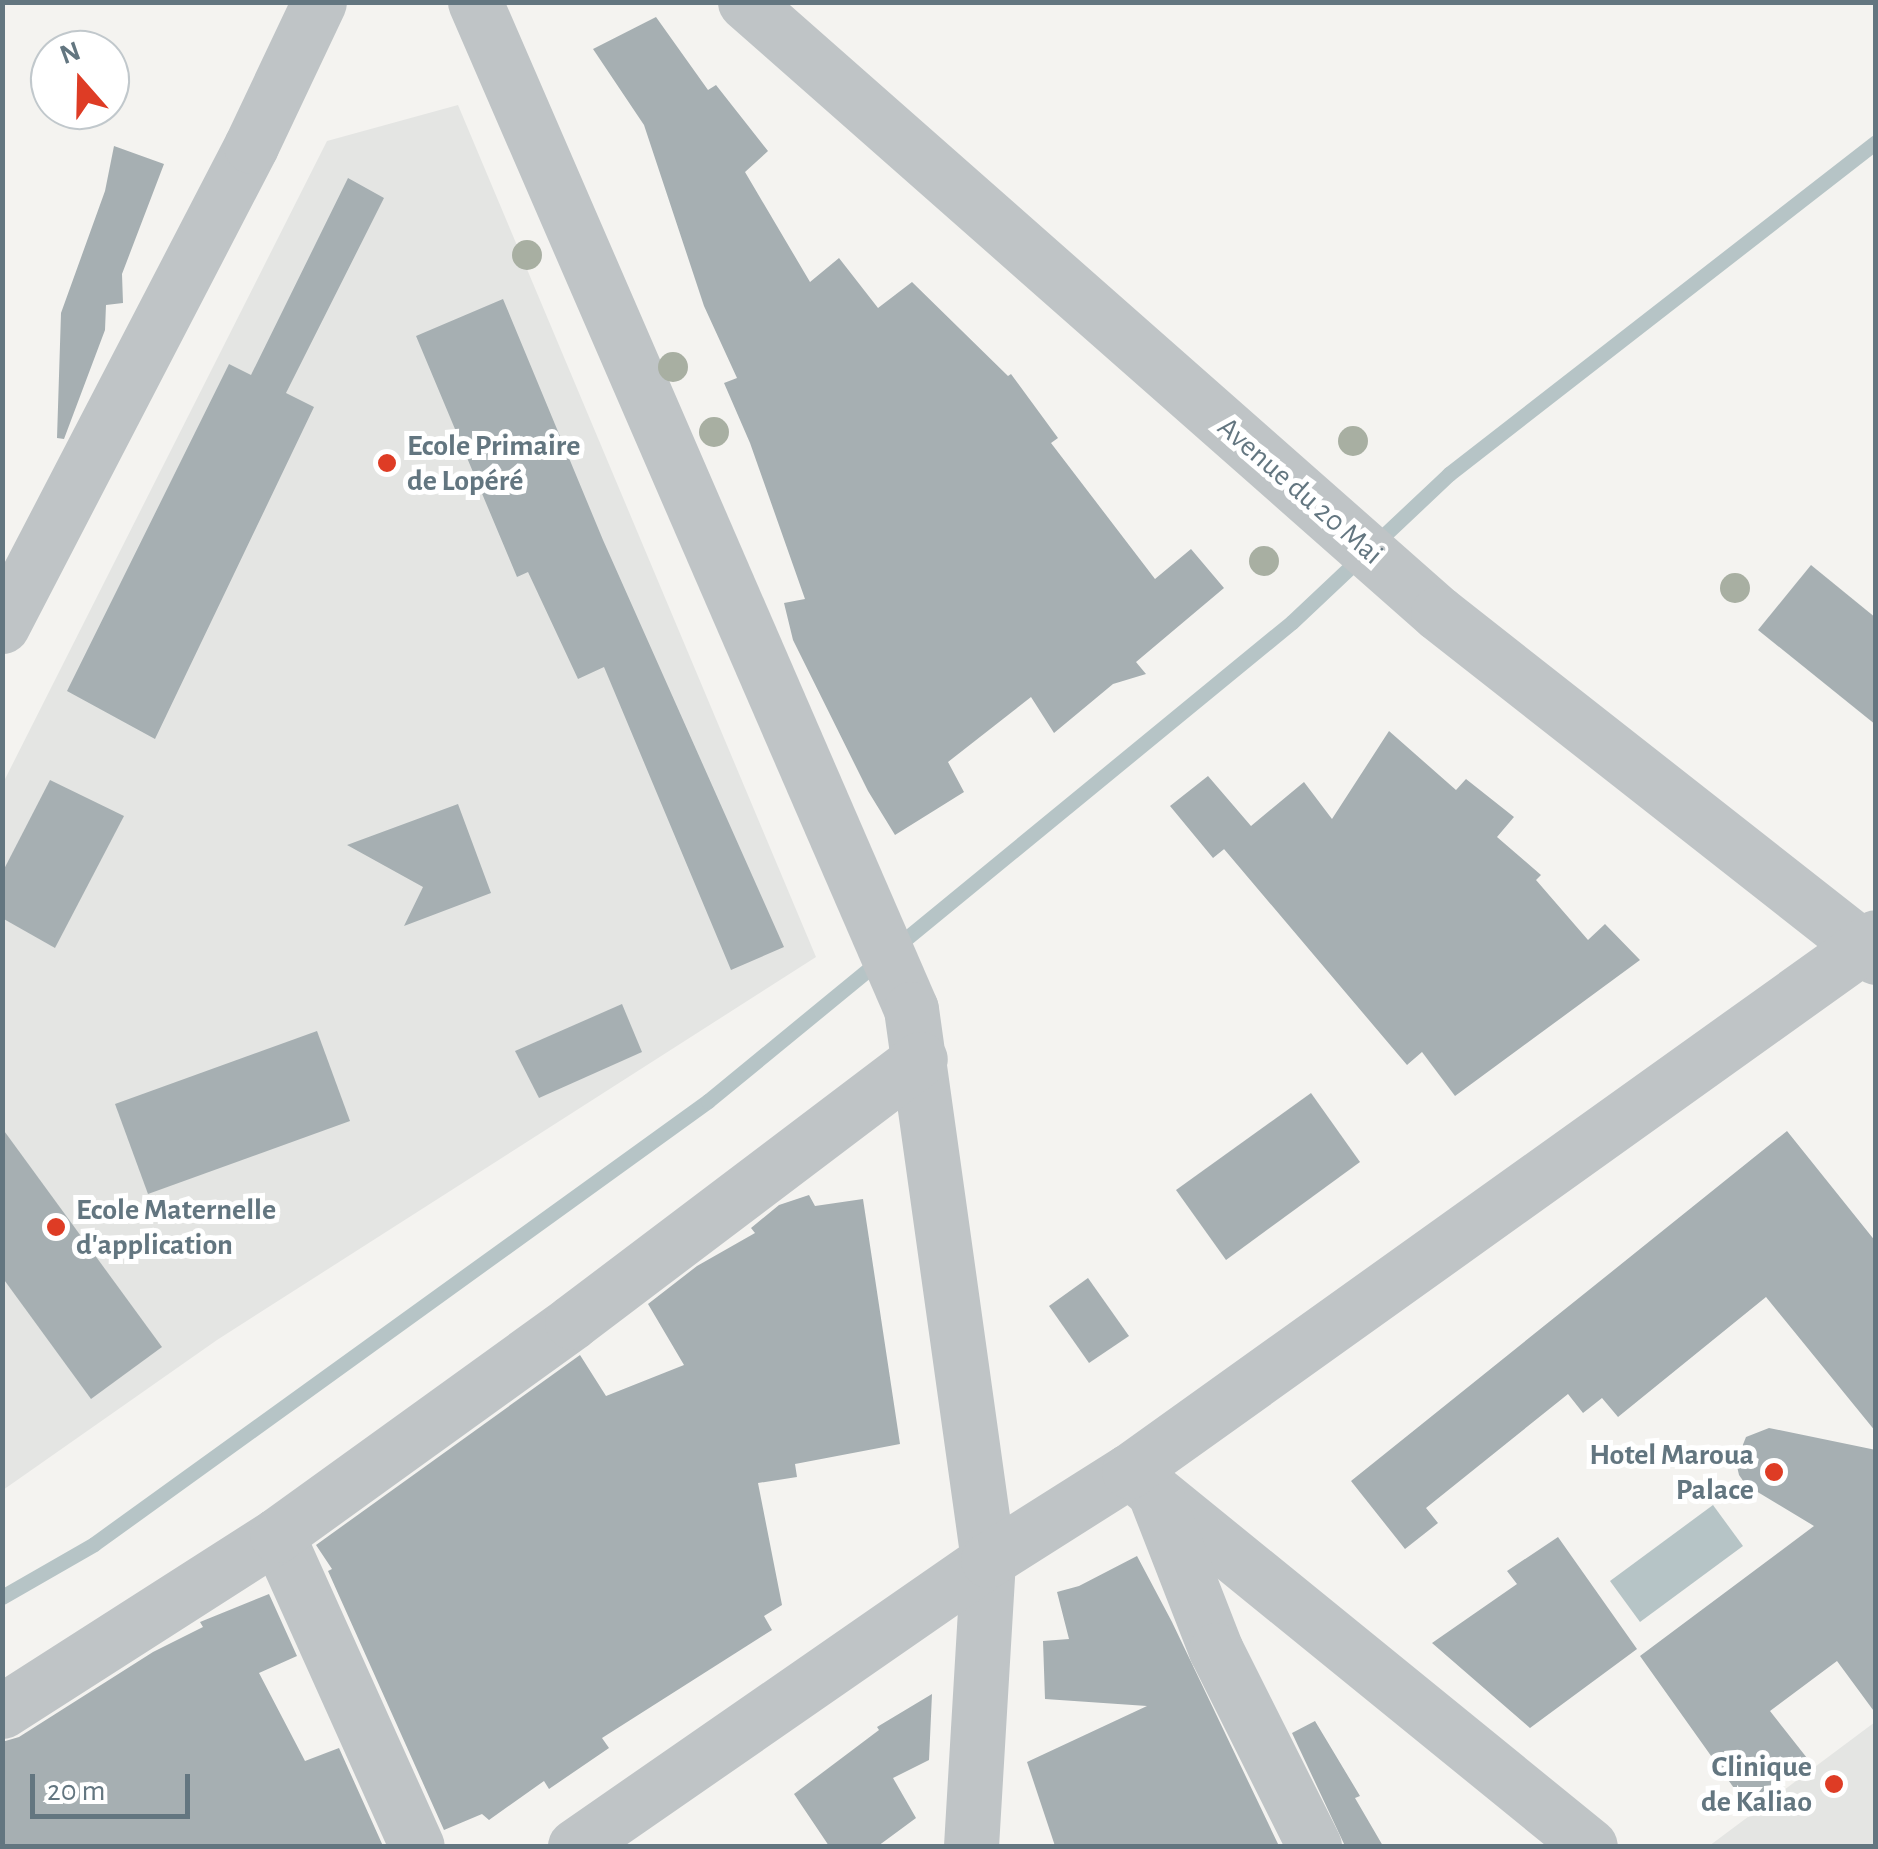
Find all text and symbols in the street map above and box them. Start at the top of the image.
north arrow [30,30,130,130]
text: N [56,37,84,70]
street label: Avenue du 20 Mai [1210,409,1390,573]
place label: Ecole Primaire de Lopéré [407,428,580,498]
marker: Ecole Primaire de Lopéré [376,452,398,474]
place label: Ecole Maternelle d'application [76,1192,276,1262]
marker: Ecole Maternelle d'application [45,1216,67,1238]
place label: Hotel Maroua Palace [1589,1437,1754,1508]
marker: Hotel Maroua Palace [1763,1461,1785,1483]
place label: Clinique de Kaliao [1701,1749,1812,1820]
scale bar [35,1754,195,1816]
marker: Clinique de Kaliao [1821,1771,1847,1797]
text: 20 m [47,1776,105,1806]

